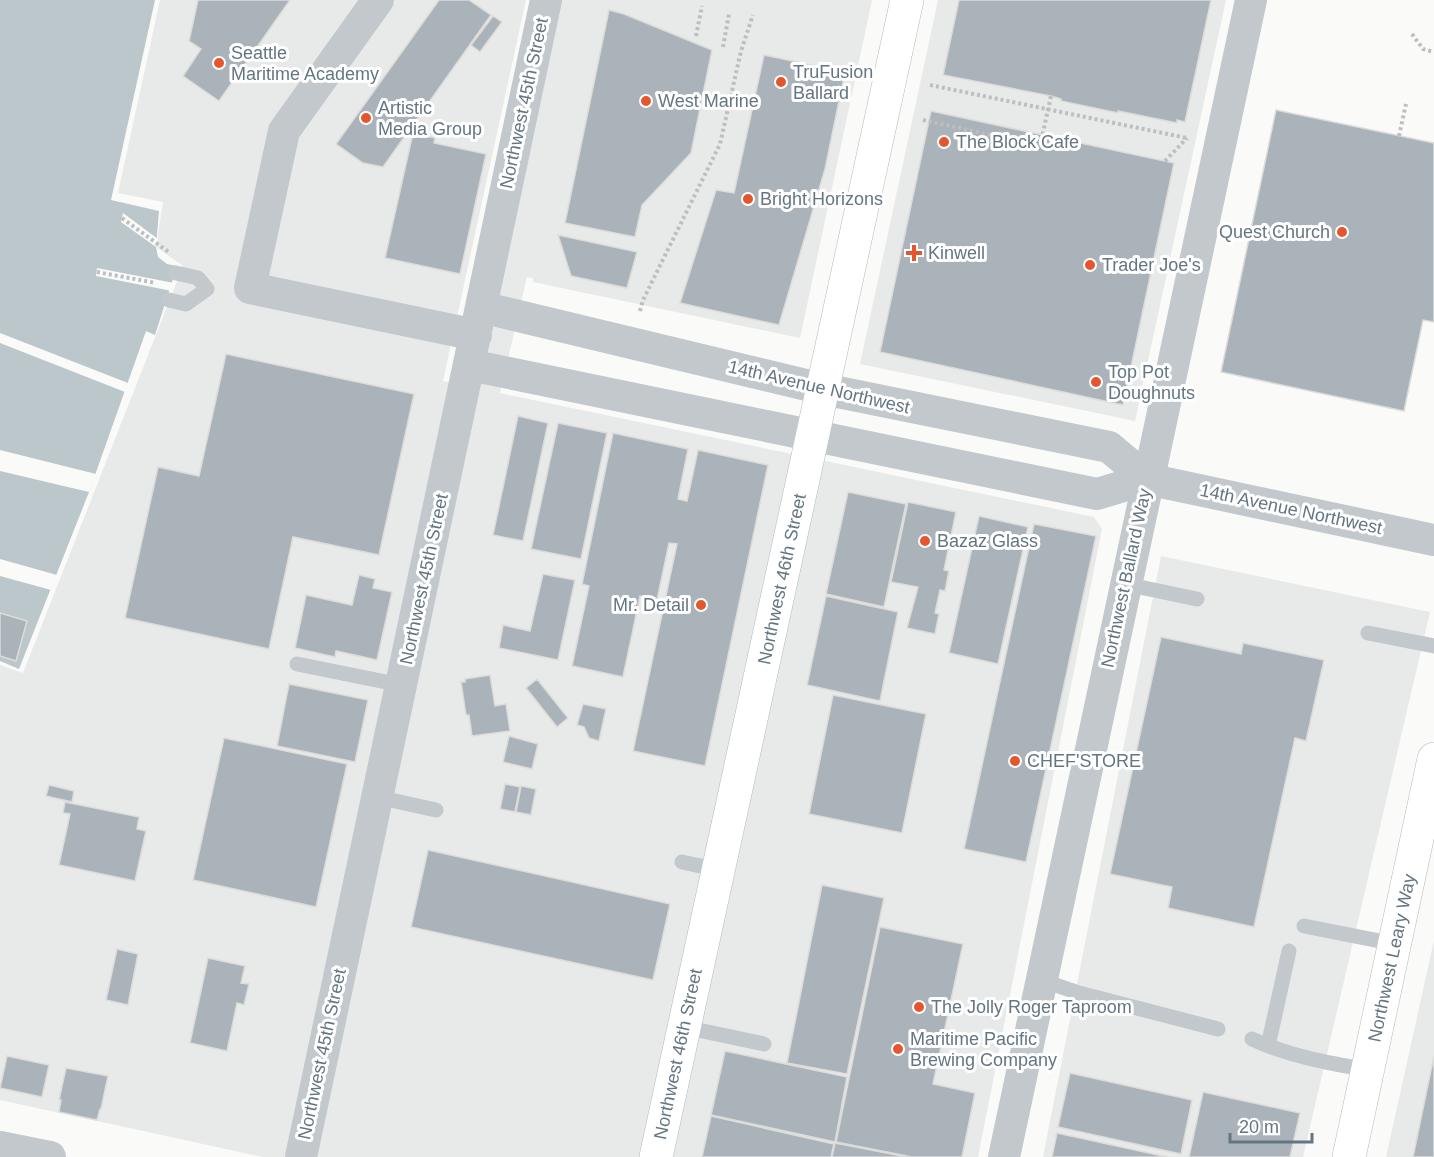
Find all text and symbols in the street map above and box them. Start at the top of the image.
street label: Northwest 45th Street [496,16,552,190]
place label: Seattle Maritime Academy [231,43,379,84]
marker: Seattle Maritime Academy [212,56,226,70]
place label: TruFusion Ballard [793,62,873,103]
marker: TruFusion Ballard [774,75,788,89]
place label: West Marine [658,91,759,111]
marker: West Marine [639,94,653,108]
place label: Artistic Media Group [378,98,482,139]
marker: Artistic Media Group [359,111,373,125]
place label: The Block Cafe [956,132,1079,152]
marker: The Block Cafe [937,135,951,149]
place label: Bright Horizons [760,189,883,209]
marker: Bright Horizons [741,192,755,206]
place label: Quest Church [1219,222,1330,242]
marker: Quest Church [1335,225,1349,239]
place label: Kinwell [928,243,985,263]
marker: Kinwell [905,244,923,262]
place label: Trader Joe's [1102,255,1201,275]
marker: Trader Joe's [1083,258,1097,272]
street label: 14th Avenue Northwest [726,356,912,418]
place label: Top Pot Doughnuts [1108,362,1195,403]
marker: Top Pot Doughnuts [1089,375,1103,389]
street label: 14th Avenue Northwest [1198,480,1384,538]
street label: Northwest Ballard Way [1097,487,1155,669]
street label: Northwest 45th Street [396,492,452,666]
street label: Northwest 46th Street [754,492,810,666]
place label: Bazaz Glass [937,531,1038,551]
marker: Bazaz Glass [918,534,932,548]
place label: Mr. Detail [613,595,689,615]
marker: Mr. Detail [694,598,708,612]
place label: CHEF'STORE [1027,751,1141,771]
marker: CHEF'STORE [1008,754,1022,768]
street label: Northwest Leary Way [1364,872,1420,1044]
street label: Northwest 45th Street [294,967,350,1141]
street label: Northwest 46th Street [650,967,706,1141]
place label: The Jolly Roger Taproom [931,997,1132,1017]
marker: The Jolly Roger Taproom [912,1000,926,1014]
place label: Maritime Pacific Brewing Company [910,1029,1057,1070]
marker: Maritime Pacific Brewing Company [891,1042,905,1056]
scale bar [1230,1106,1312,1144]
text: 20 m [1239,1117,1279,1137]

